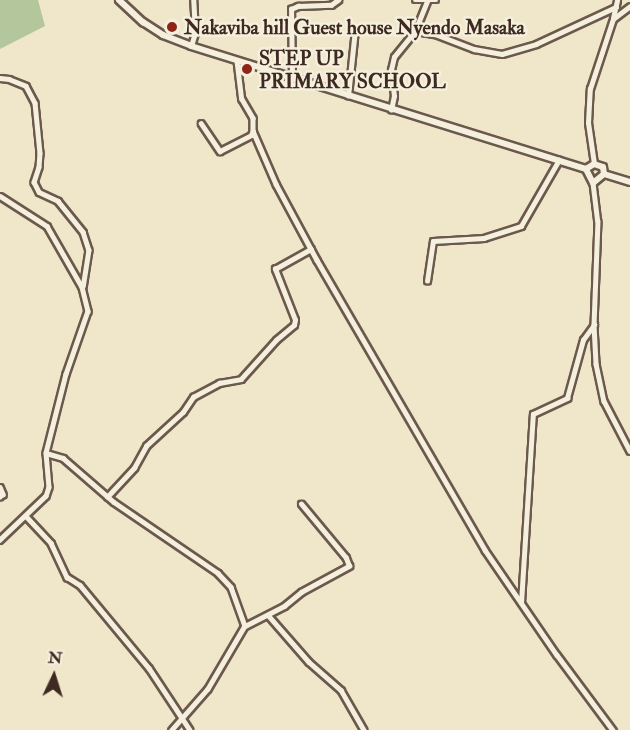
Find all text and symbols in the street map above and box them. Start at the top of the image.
place label: Nakaviba hill Guest house Nyendo Masaka [184,15,525,39]
marker: Nakaviba hill Guest house Nyendo Masaka [165,20,179,34]
place label: STEP UP PRIMARY SCHOOL [259,46,446,93]
marker: STEP UP PRIMARY SCHOOL [240,62,254,76]
north arrow [24,646,84,706]
text: N [47,648,63,669]

